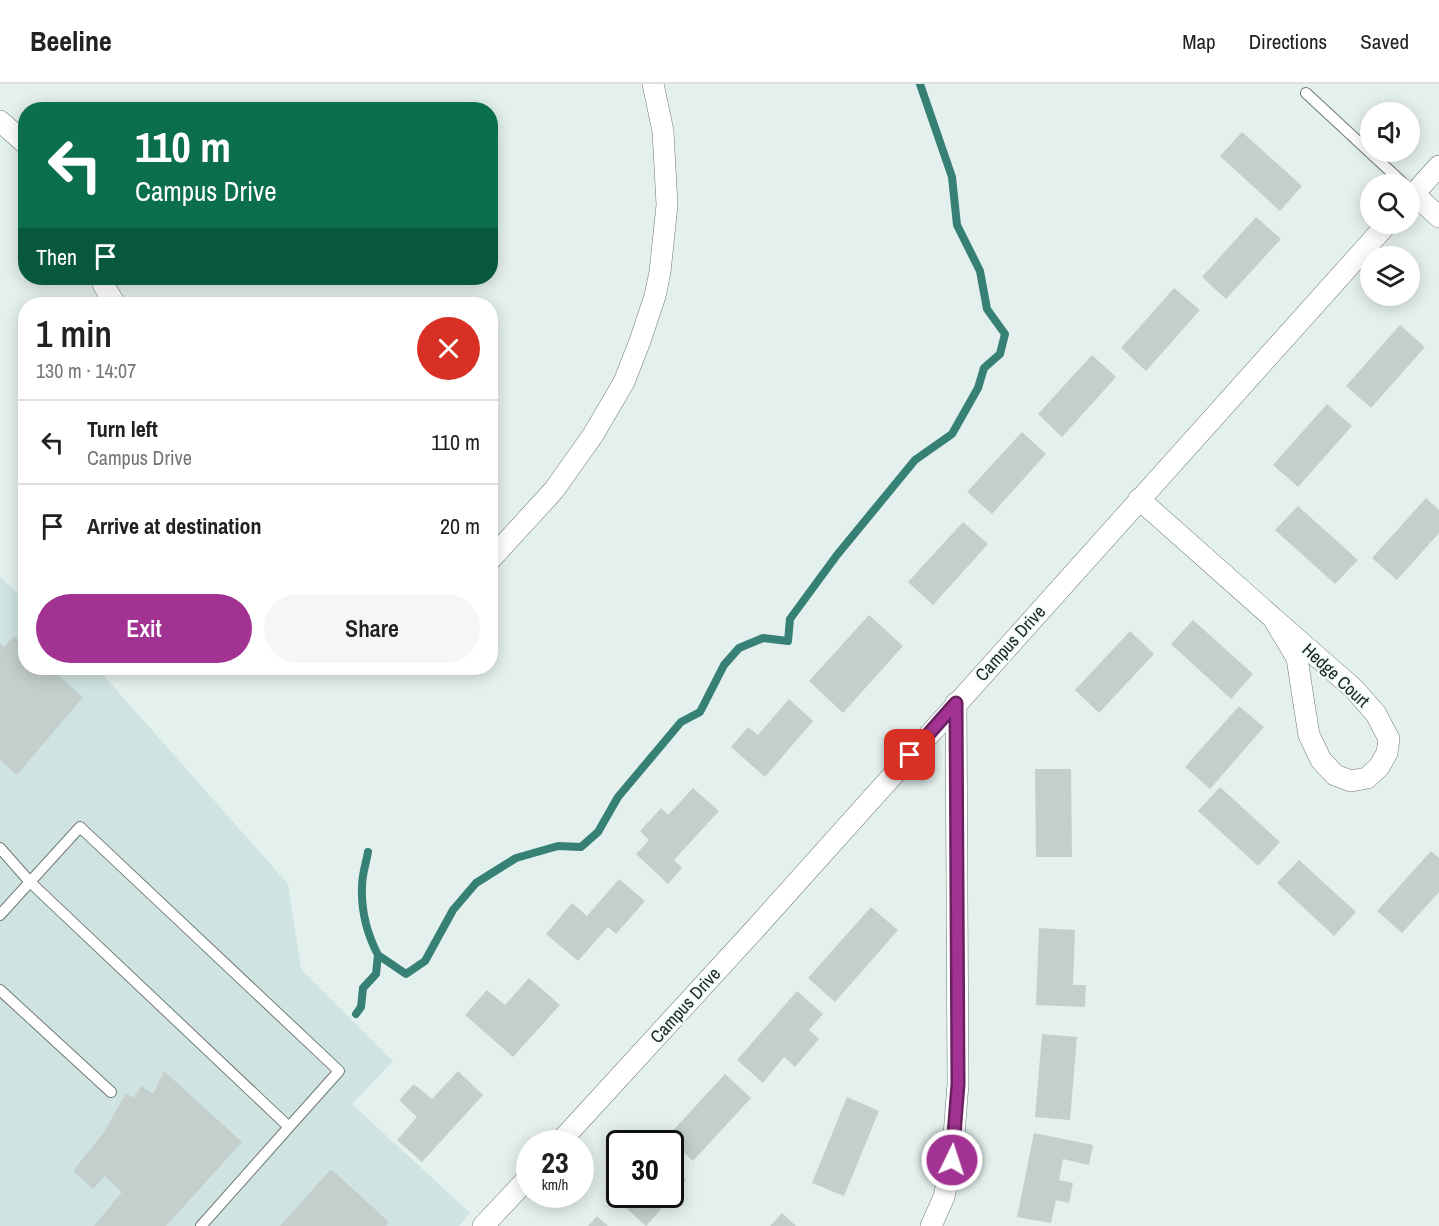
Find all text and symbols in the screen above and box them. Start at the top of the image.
text: Beeline [30,22,112,60]
text: Map [1182,27,1216,56]
text: Directions [1249,27,1327,56]
text: Saved [1360,27,1409,56]
map controls [1360,102,1420,306]
button: sound [1360,102,1420,162]
text: 110 m [135,119,231,175]
icon: left [36,126,114,204]
text: Campus Drive [135,173,276,209]
button: search [1360,174,1420,234]
icon: arrive [89,240,122,273]
text: Then [36,242,77,272]
button: layers [1360,246,1420,306]
text: 1 min [36,310,112,358]
button: close [417,317,480,380]
text: 130 m · 14:07 [36,357,136,384]
text: Turn left [87,414,158,444]
icon: left [36,426,69,459]
text: 110 m [431,427,480,457]
text: Campus Drive [87,444,192,471]
icon: arrive [36,510,69,543]
text: Arrive at destination [87,511,261,541]
text: 20 m [440,511,480,541]
button: Exit [36,594,252,663]
button: Share [264,594,480,663]
street label: Campus Drive [969,600,1051,686]
street label: Hedge Court [1297,637,1375,713]
pin [884,729,935,780]
icon: arrive [893,738,926,771]
street label: Campus Drive [644,962,726,1048]
position arrow [920,1128,984,1192]
speed limit sign: 30 [606,1130,684,1208]
text: 23 [541,1142,569,1182]
text: km/h [542,1174,568,1195]

